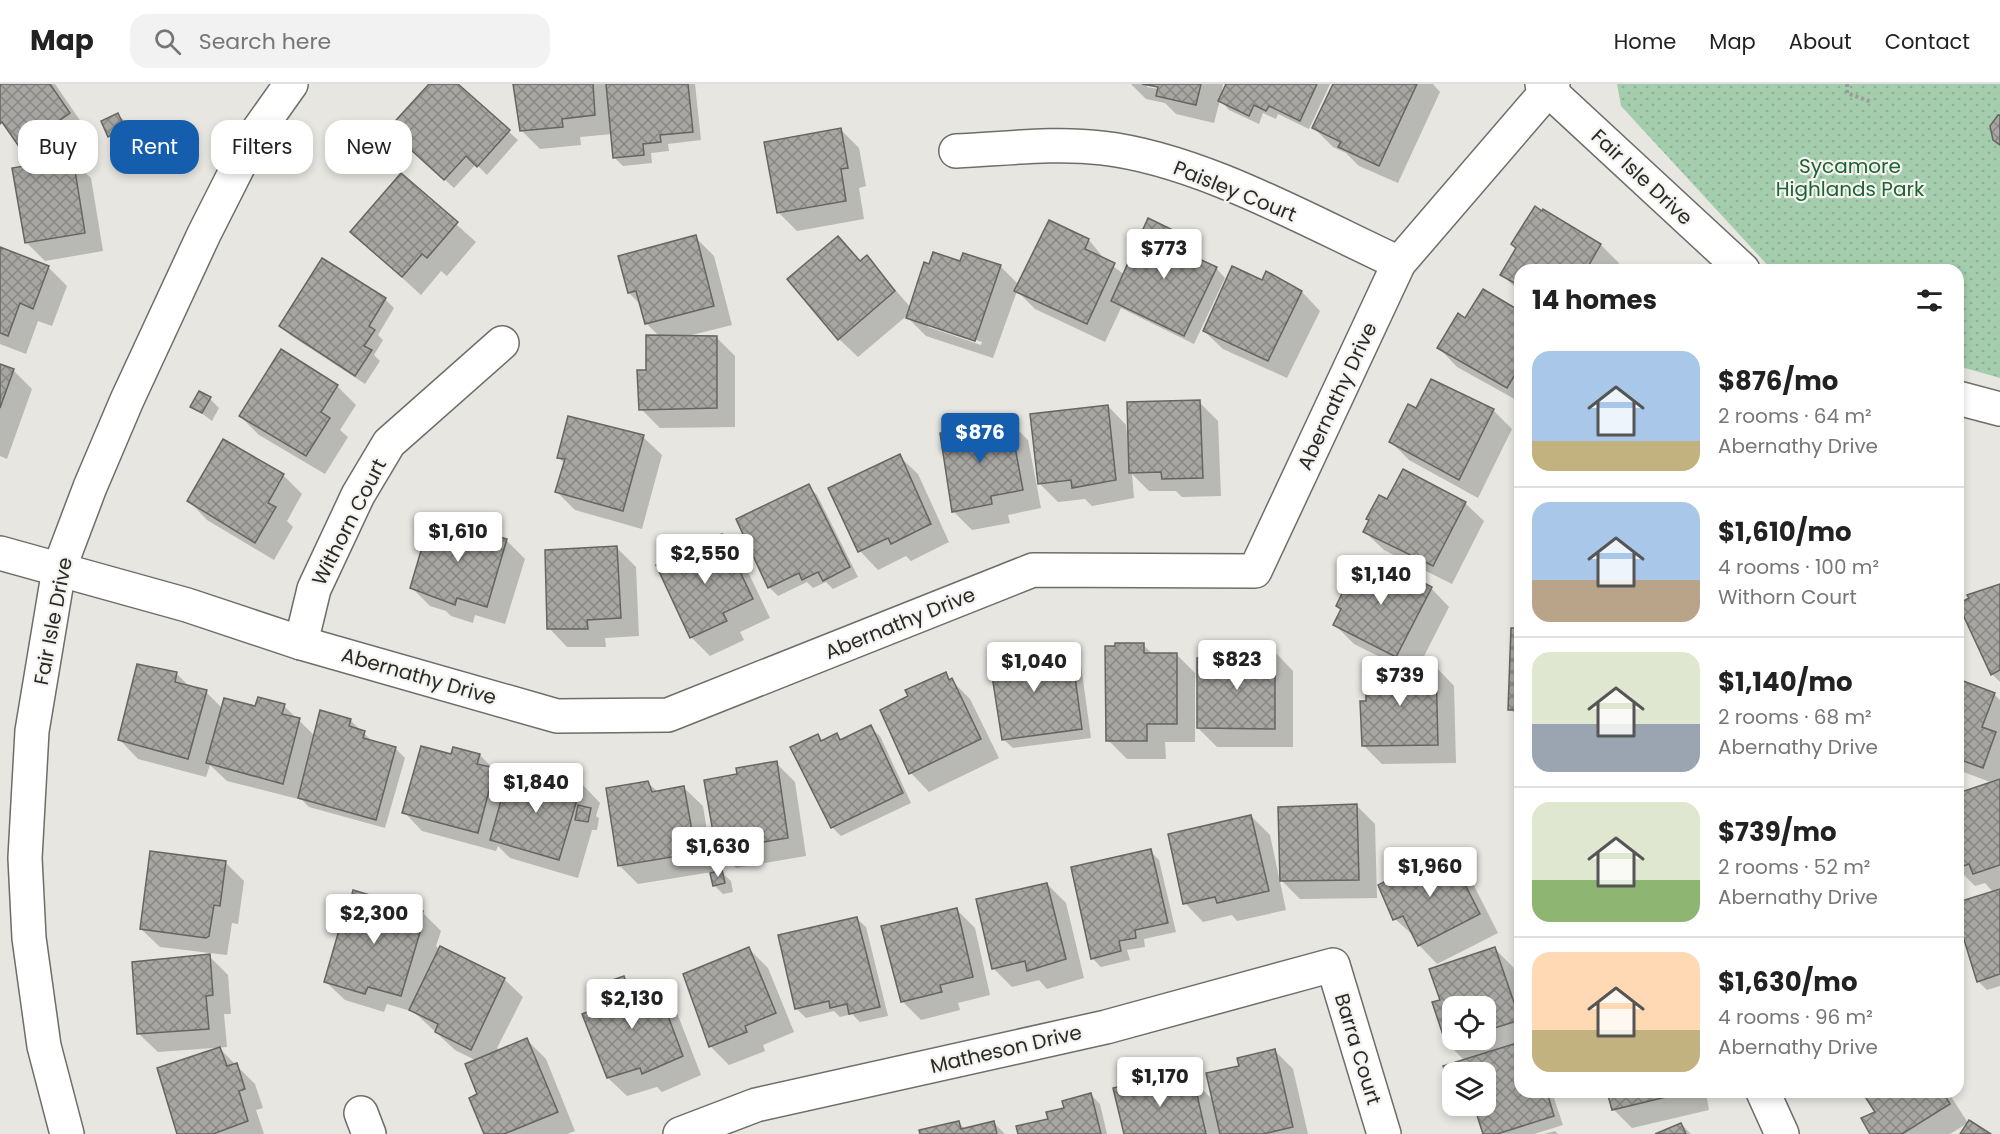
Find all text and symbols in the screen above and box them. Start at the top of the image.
search box [130,14,550,68]
text: Map [30,21,94,60]
icon: search [151,25,184,58]
text: Search here [199,26,331,57]
text: Home [1614,27,1676,56]
text: Map [1709,27,1756,56]
text: About [1789,27,1852,56]
text: Contact [1885,27,1970,56]
chip: Buy [18,120,98,174]
chip: Rent [110,120,199,174]
chip: Filters [211,120,313,174]
chip: New [325,120,412,174]
street label: Fair Isle Drive [1585,123,1699,231]
park label: Sycamore Highlands Park [1776,152,1925,203]
street label: Paisley Court [1169,154,1301,228]
pin: $773 [1128,229,1200,280]
text: $773 [1141,234,1187,262]
text: 14 homes [1532,282,1657,318]
icon: filters [1913,284,1946,317]
street label: Abernathy Drive [1291,318,1383,474]
text: $876/mo [1718,363,1838,399]
icon: home [1580,375,1652,447]
text: 2 rooms · 64 m² [1718,402,1872,430]
pin: $876 [944,413,1016,464]
text: $876 [955,418,1005,446]
text: Abernathy Drive [1718,432,1878,460]
street label: Withorn Court [305,454,393,590]
pin: $1,610 [409,512,507,563]
text: $1,610/mo [1718,514,1852,550]
text: $1,610 [428,517,488,545]
icon: home [1580,526,1652,598]
pin: $2,550 [656,534,754,585]
text: $2,550 [670,539,740,567]
text: 4 rooms · 100 m² [1718,553,1879,581]
street label: Fair Isle Drive [27,555,79,687]
pin: $1,140 [1332,555,1430,606]
text: $1,140 [1351,560,1411,588]
street label: Abernathy Drive [821,580,979,666]
text: Withorn Court [1718,583,1857,611]
street label: Abernathy Drive [338,640,500,712]
pin: $823 [1201,640,1273,691]
pin: $1,040 [985,642,1083,693]
text: $823 [1212,645,1262,673]
text: $1,040 [1001,647,1067,675]
pin: $739 [1364,656,1436,707]
text: $739 [1376,661,1424,689]
text: $1,140/mo [1718,664,1853,700]
icon: home [1580,676,1652,748]
text: 2 rooms · 68 m² [1718,703,1872,731]
text: Abernathy Drive [1718,733,1878,761]
pin: $1,840 [487,763,585,814]
text: $1,840 [503,768,569,796]
text: $739/mo [1718,814,1837,850]
icon: home [1580,826,1652,898]
pin: $1,630 [669,827,767,878]
text: $1,630 [686,832,750,860]
pin: $1,960 [1381,847,1479,898]
text: $1,960 [1398,852,1462,880]
text: 2 rooms · 52 m² [1718,853,1870,881]
text: Abernathy Drive [1718,883,1878,911]
pin: $2,300 [325,894,423,945]
text: $2,300 [340,899,408,927]
text: $1,630/mo [1718,964,1857,1000]
icon: home [1580,976,1652,1048]
pin: $2,130 [583,979,681,1030]
text: $2,130 [601,984,663,1012]
street label: Barra Court [1328,990,1388,1108]
map controls [1442,996,1496,1116]
button: locate [1442,996,1496,1050]
text: 4 rooms · 96 m² [1718,1003,1873,1031]
street label: Matheson Drive [927,1018,1085,1080]
text: Abernathy Drive [1718,1033,1878,1061]
pin: $1,170 [1111,1057,1209,1108]
text: $1,170 [1131,1062,1189,1090]
button: layers [1442,1062,1496,1116]

